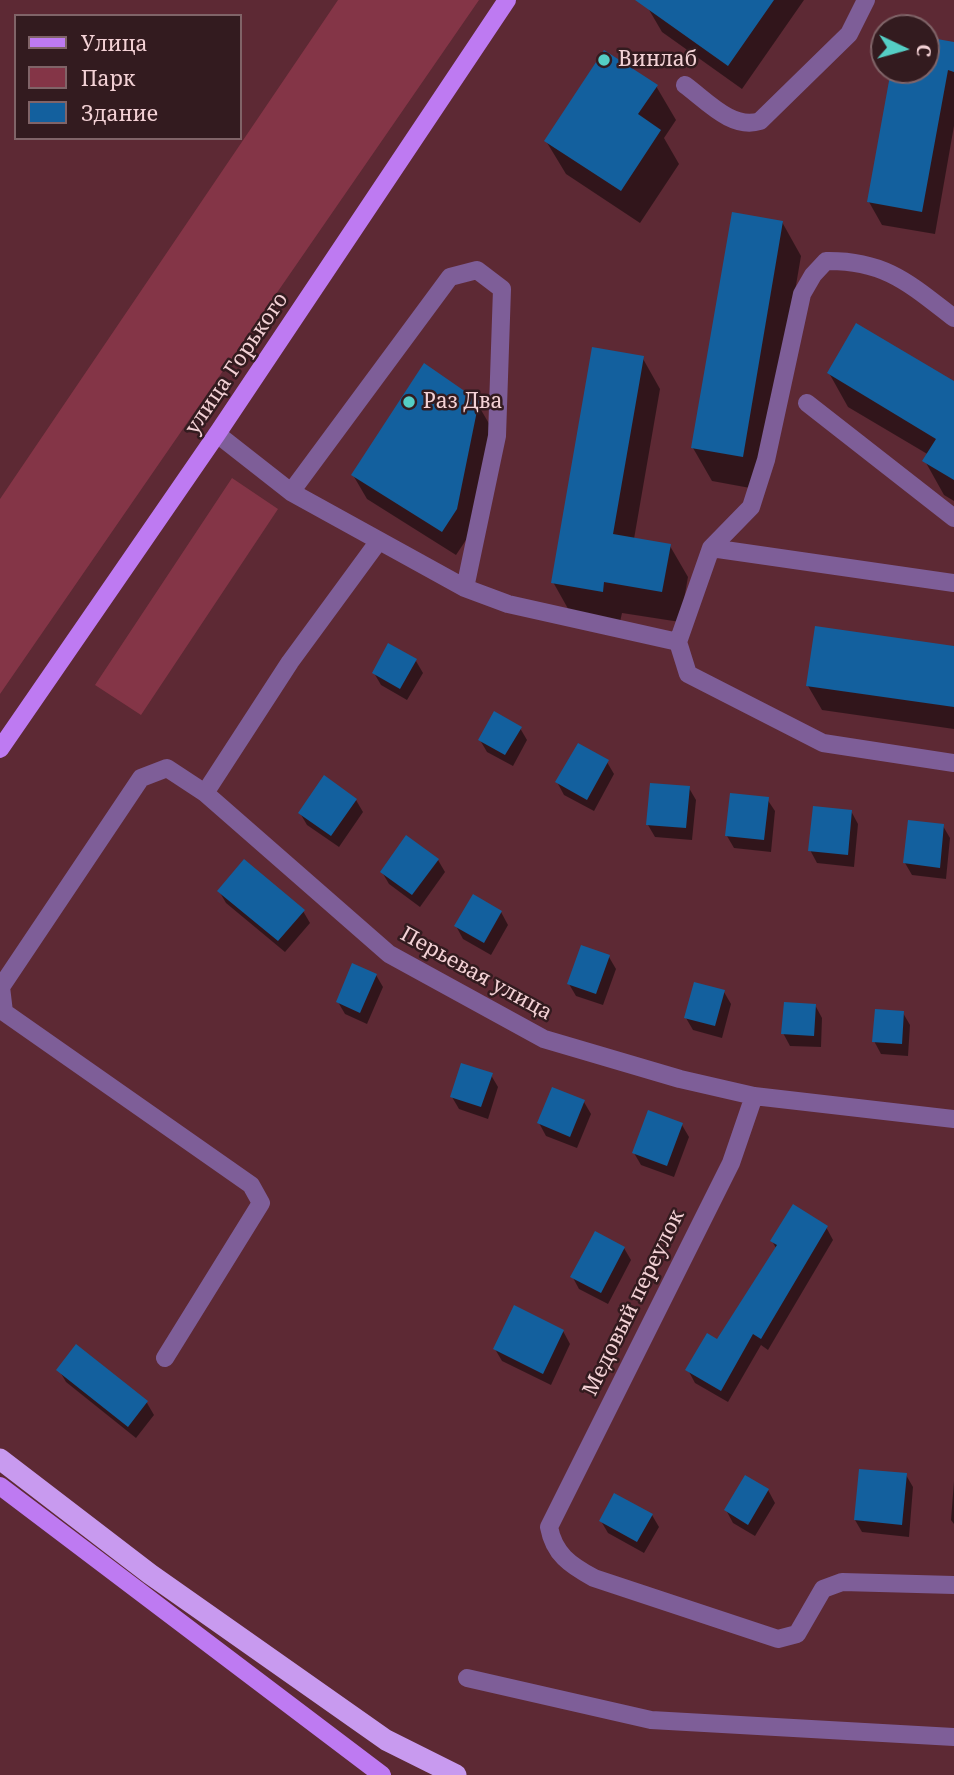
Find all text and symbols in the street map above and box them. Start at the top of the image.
legend [14,14,242,140]
north arrow [870,14,940,84]
text: Улица [81,29,148,57]
text: С [910,43,937,58]
place label: Винлаб [618,47,697,73]
marker: Винлаб [596,52,612,68]
text: Парк [81,64,135,92]
text: Здание [81,99,158,127]
street label: улица Горького [180,288,294,440]
place label: Раз Два [423,389,502,415]
marker: Раз Два [401,394,417,410]
street label: Перьевая улица [396,922,556,1026]
street label: Медовый переулок [578,1206,690,1400]

